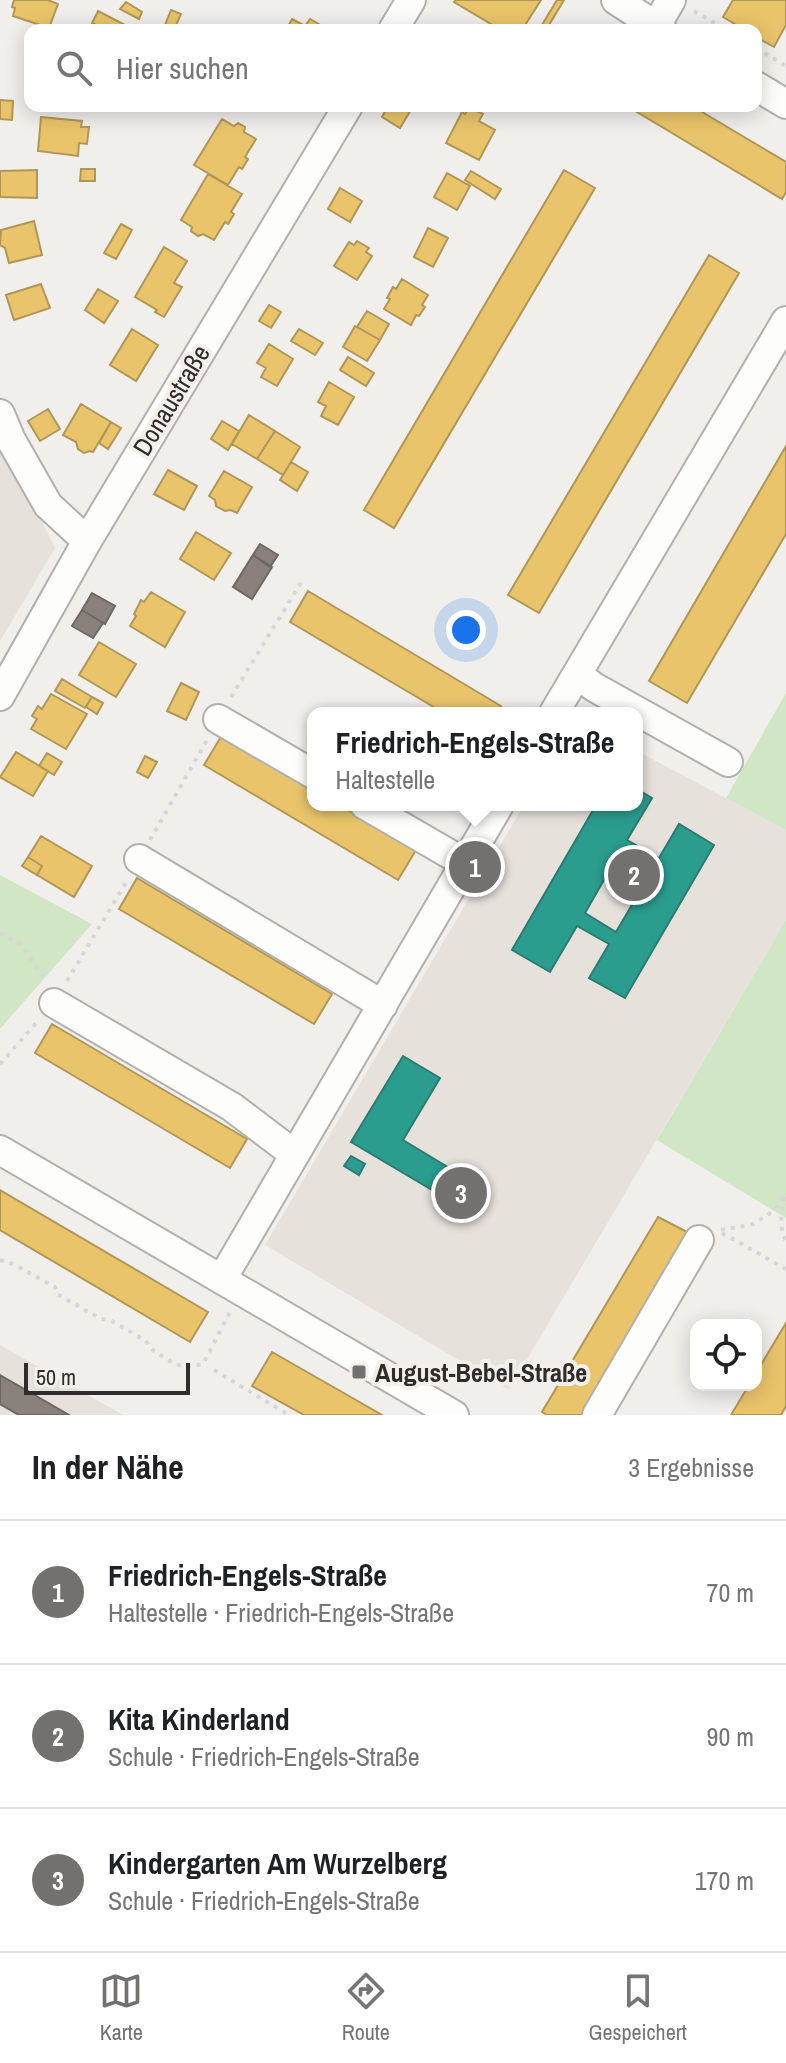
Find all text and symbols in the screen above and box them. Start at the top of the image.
search box [24,24,762,112]
icon: search [52,46,96,90]
text: Hier suchen [116,48,249,88]
street label: Donaustraße [124,338,218,462]
your location [446,610,486,650]
popup [307,707,643,811]
text: Friedrich-Engels-Straße [336,722,614,762]
text: Haltestelle [336,762,435,797]
pin: 1 [449,837,501,897]
pin: 2 [608,845,660,905]
pin: 3 [435,1163,487,1223]
map controls [690,1319,762,1391]
button: locate [690,1319,762,1391]
place label: August-Bebel-Straße [375,1355,587,1390]
scale bar [24,1359,190,1395]
text: 50 m [36,1362,76,1392]
marker: August-Bebel-Straße [350,1363,368,1381]
text: In der Nähe [32,1444,184,1490]
text: 3 Ergebnisse [628,1450,754,1485]
text: Friedrich-Engels-Straße [108,1555,387,1595]
text: 1 [52,1575,64,1610]
text: 70 m [707,1575,754,1610]
text: Haltestelle · Friedrich-Engels-Straße [108,1595,454,1630]
text: Kita Kinderland [108,1699,290,1739]
text: 2 [52,1719,64,1754]
text: 90 m [707,1719,754,1754]
text: Schule · Friedrich-Engels-Straße [108,1739,420,1774]
text: Kindergarten Am Wurzelberg [108,1843,447,1883]
text: 3 [52,1863,64,1898]
text: 170 m [695,1863,754,1898]
text: Schule · Friedrich-Engels-Straße [108,1883,420,1918]
tab: Karte [99,1969,143,2047]
tab: Route [342,1969,390,2047]
tab: Gespeichert [588,1969,687,2047]

